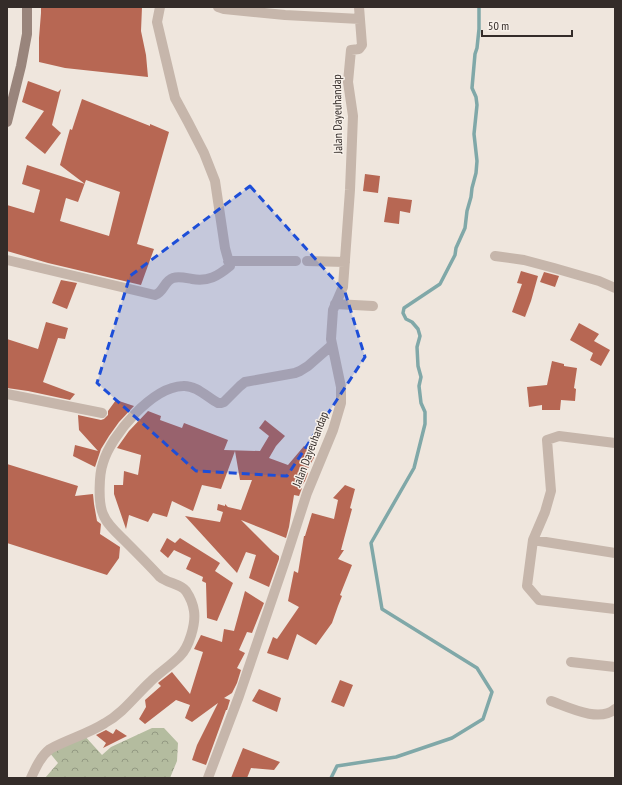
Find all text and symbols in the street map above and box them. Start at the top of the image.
scale bar [482,12,572,38]
text: 50 m [488,18,509,33]
street label: Jalan Dayeuhandap [329,74,345,155]
street label: Jalan Dayeuhandap [288,409,331,490]

